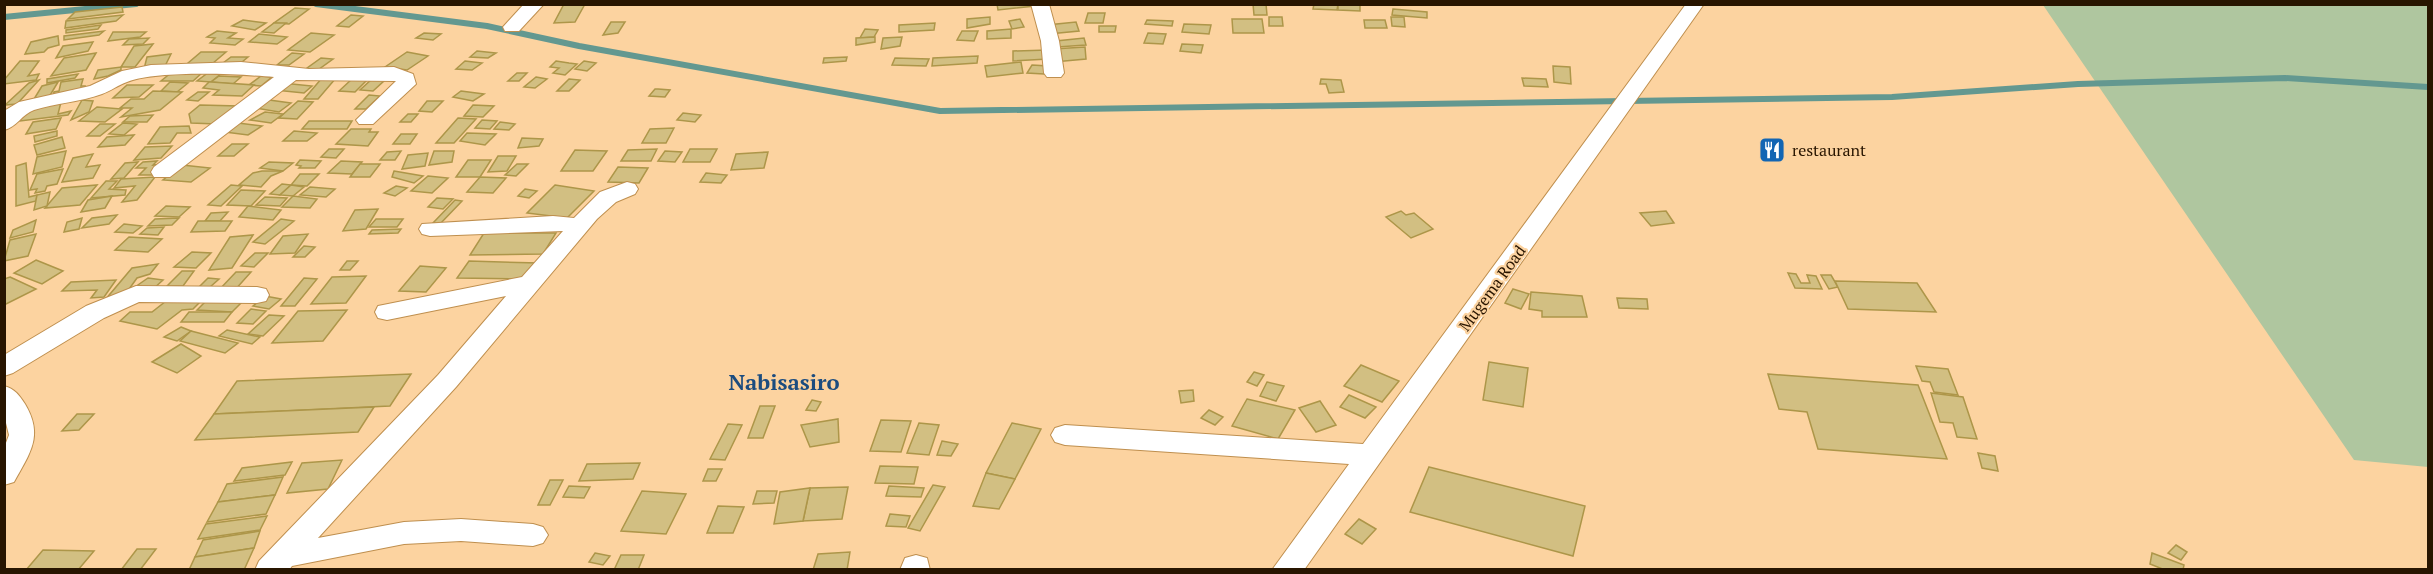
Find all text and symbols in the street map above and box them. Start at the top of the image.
restaurant icon: restaurant [1757,135,1787,165]
place label: restaurant [1792,139,1866,161]
street label: Mugema Road [1453,241,1531,335]
district label: Nabisasiro [728,367,840,396]

